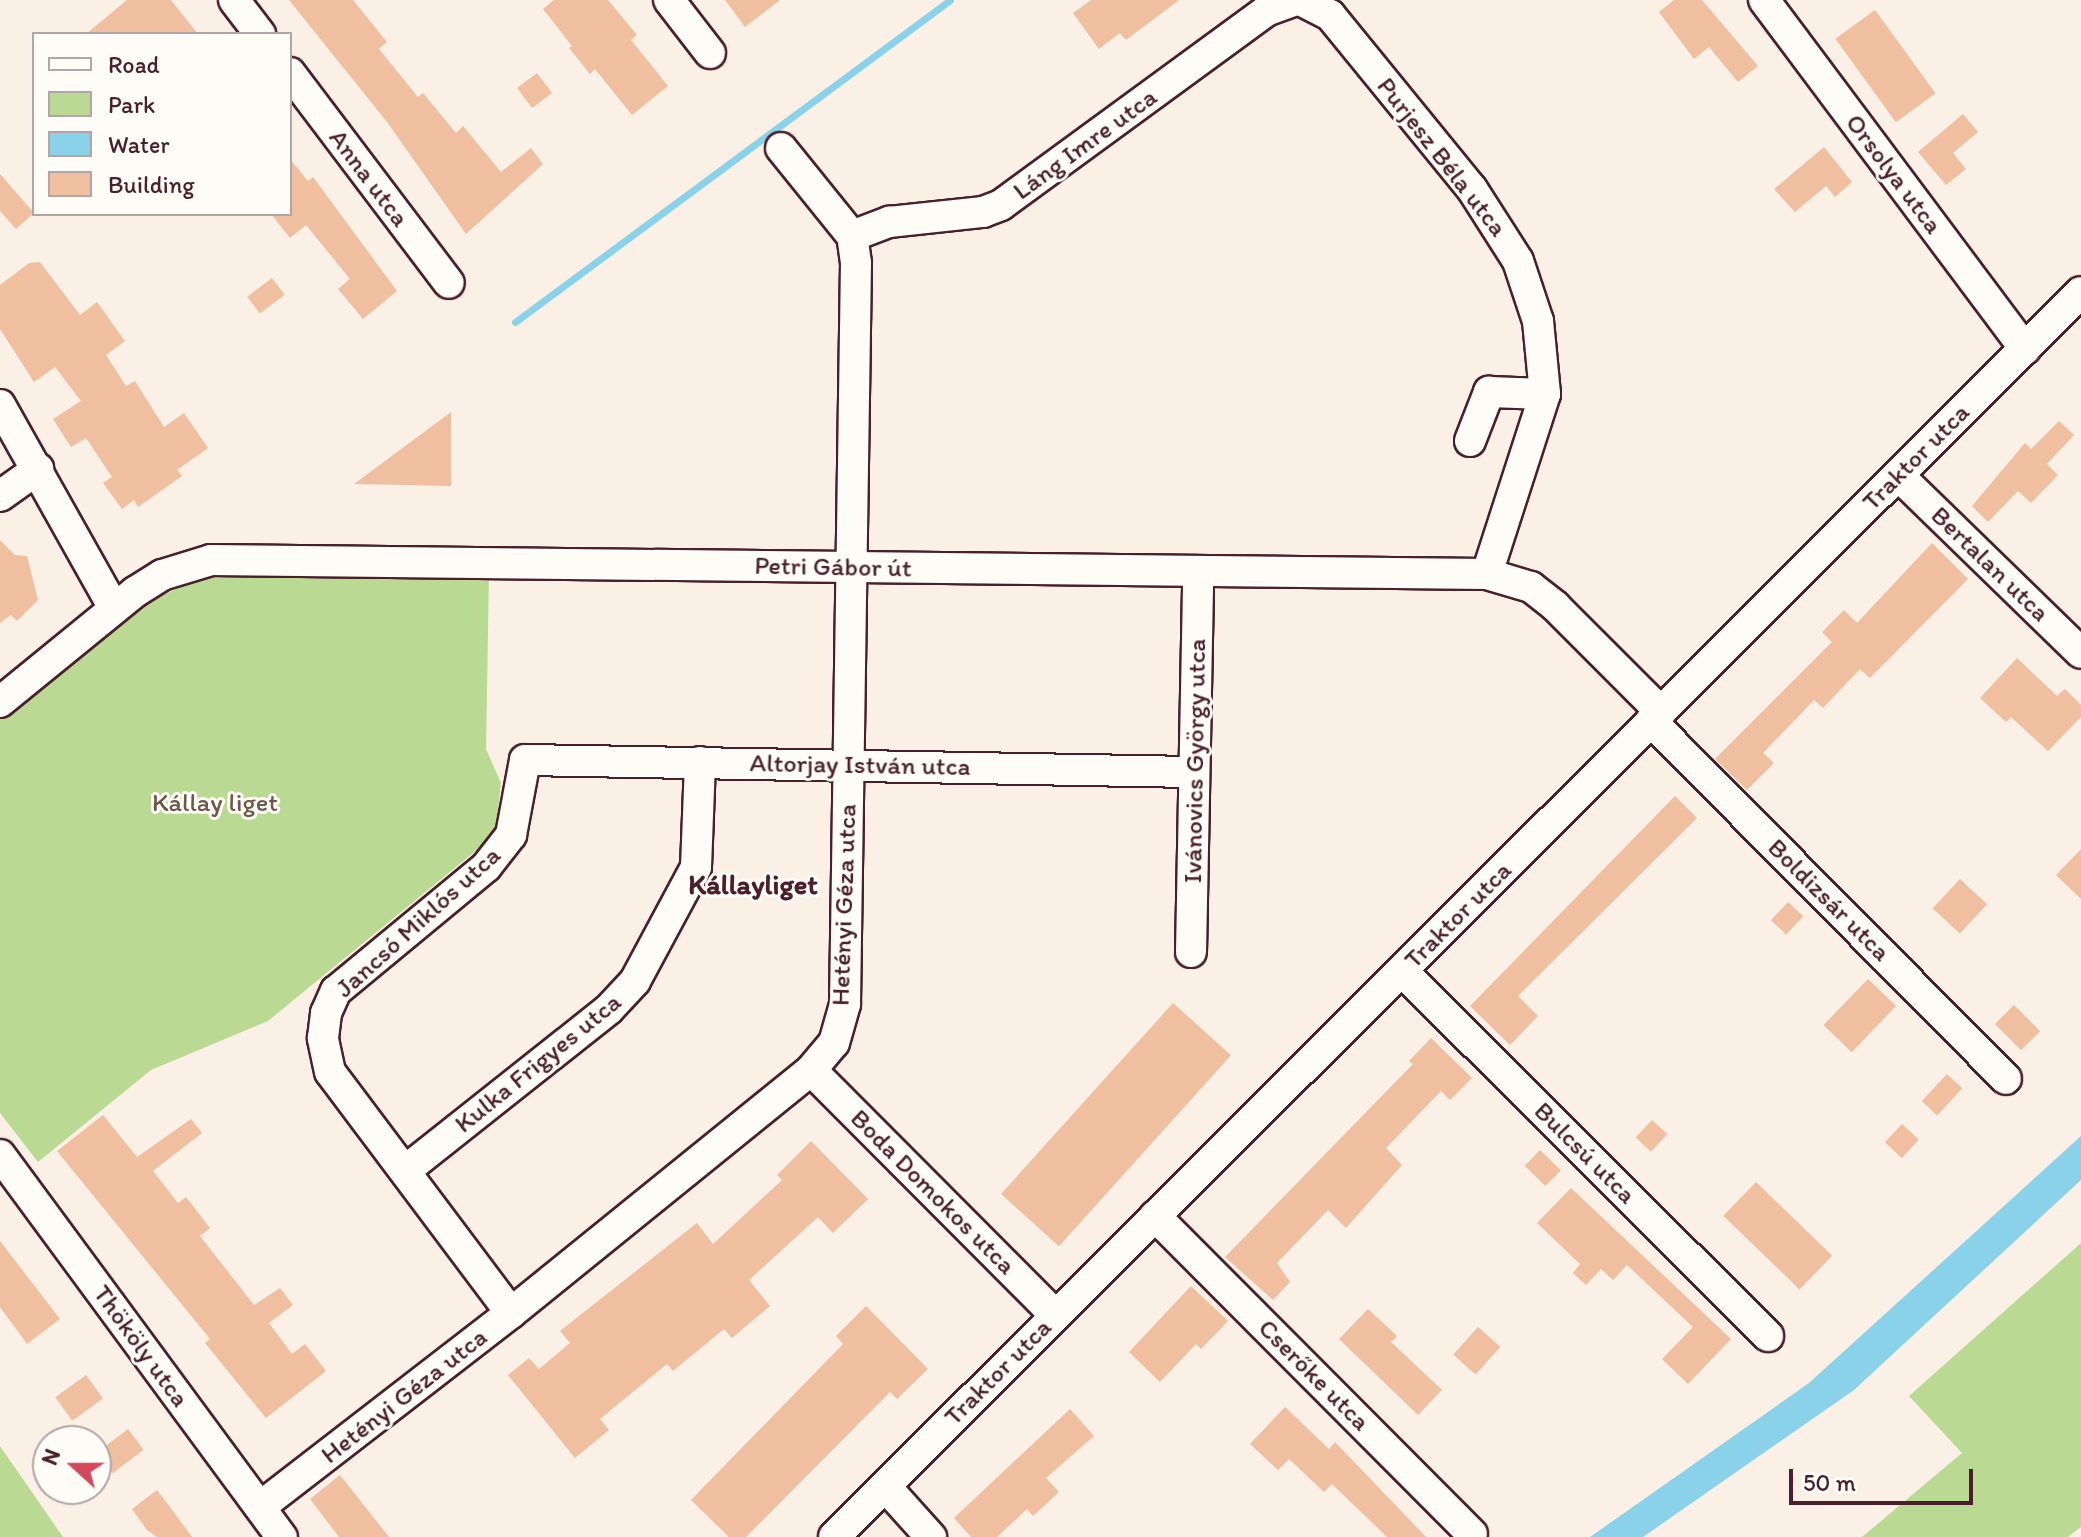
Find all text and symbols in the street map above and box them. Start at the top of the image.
legend [32,32,292,216]
text: Road [108,50,160,79]
street label: Purjesz Béla utca [1370,71,1514,243]
street label: Láng Imre utca [1008,82,1162,206]
text: Park [108,90,155,119]
street label: Orsolya utca [1839,108,1949,240]
street label: Anna utca [322,123,416,233]
text: Water [108,130,170,159]
text: Building [108,170,195,199]
street label: Traktor utca [1856,397,1976,517]
street label: Bertalan utca [1924,500,2056,628]
street label: Petri Gábor út [754,550,912,584]
street label: Ivánovics György utca [1177,639,1213,883]
street label: Altorjay István utca [749,747,971,783]
park label: Kállay liget [152,787,278,819]
street label: Hetényi Géza utca [825,804,863,1006]
street label: Boldizsár utca [1762,833,1896,967]
street label: Jancsó Miklós utca [329,840,507,1004]
street label: Traktor utca [1398,855,1518,975]
district label: Kállayliget [688,867,818,901]
street label: Kulka Frigyes utca [449,987,627,1139]
street label: Bulcsú utca [1528,1096,1642,1210]
street label: Boda Domokos utca [844,1103,1022,1281]
street label: Thököly utca [86,1279,196,1413]
street label: Traktor utca [938,1312,1058,1432]
street label: Cserőke utca [1252,1313,1376,1437]
street label: Hetényi Géza utca [315,1322,493,1470]
north arrow [32,1425,112,1505]
text: N [36,1445,66,1469]
scale bar [1793,1453,1977,1503]
text: 50 m [1803,1468,1856,1497]

